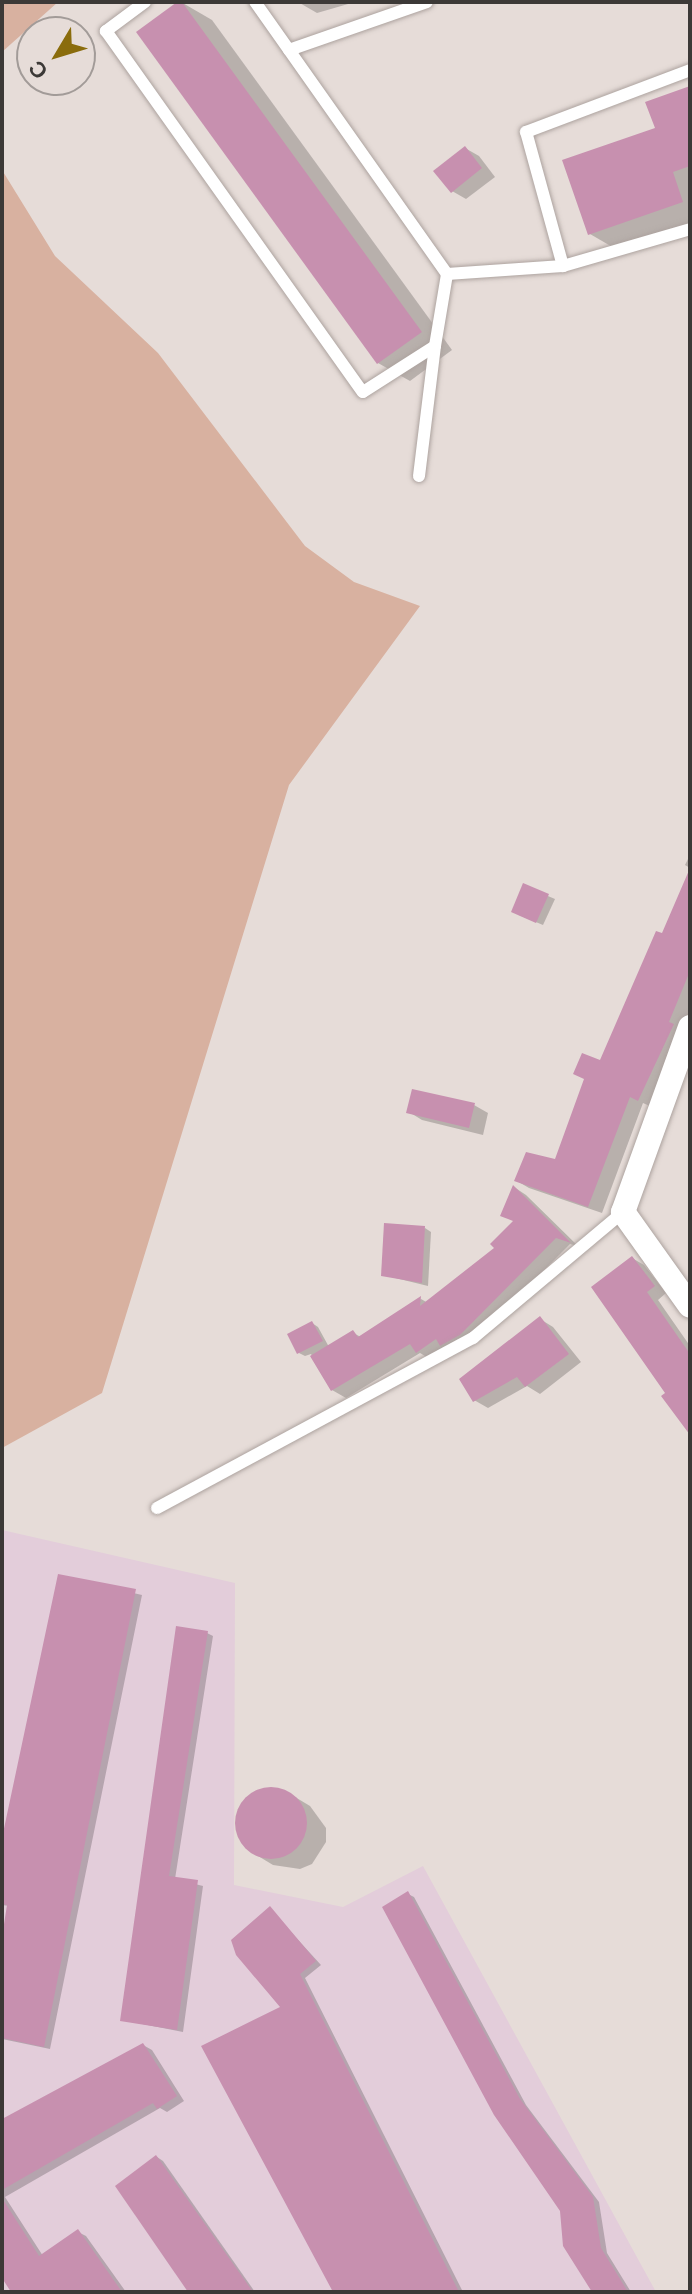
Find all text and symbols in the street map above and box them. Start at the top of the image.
north arrow [16,16,96,96]
text: С [24,56,53,84]

